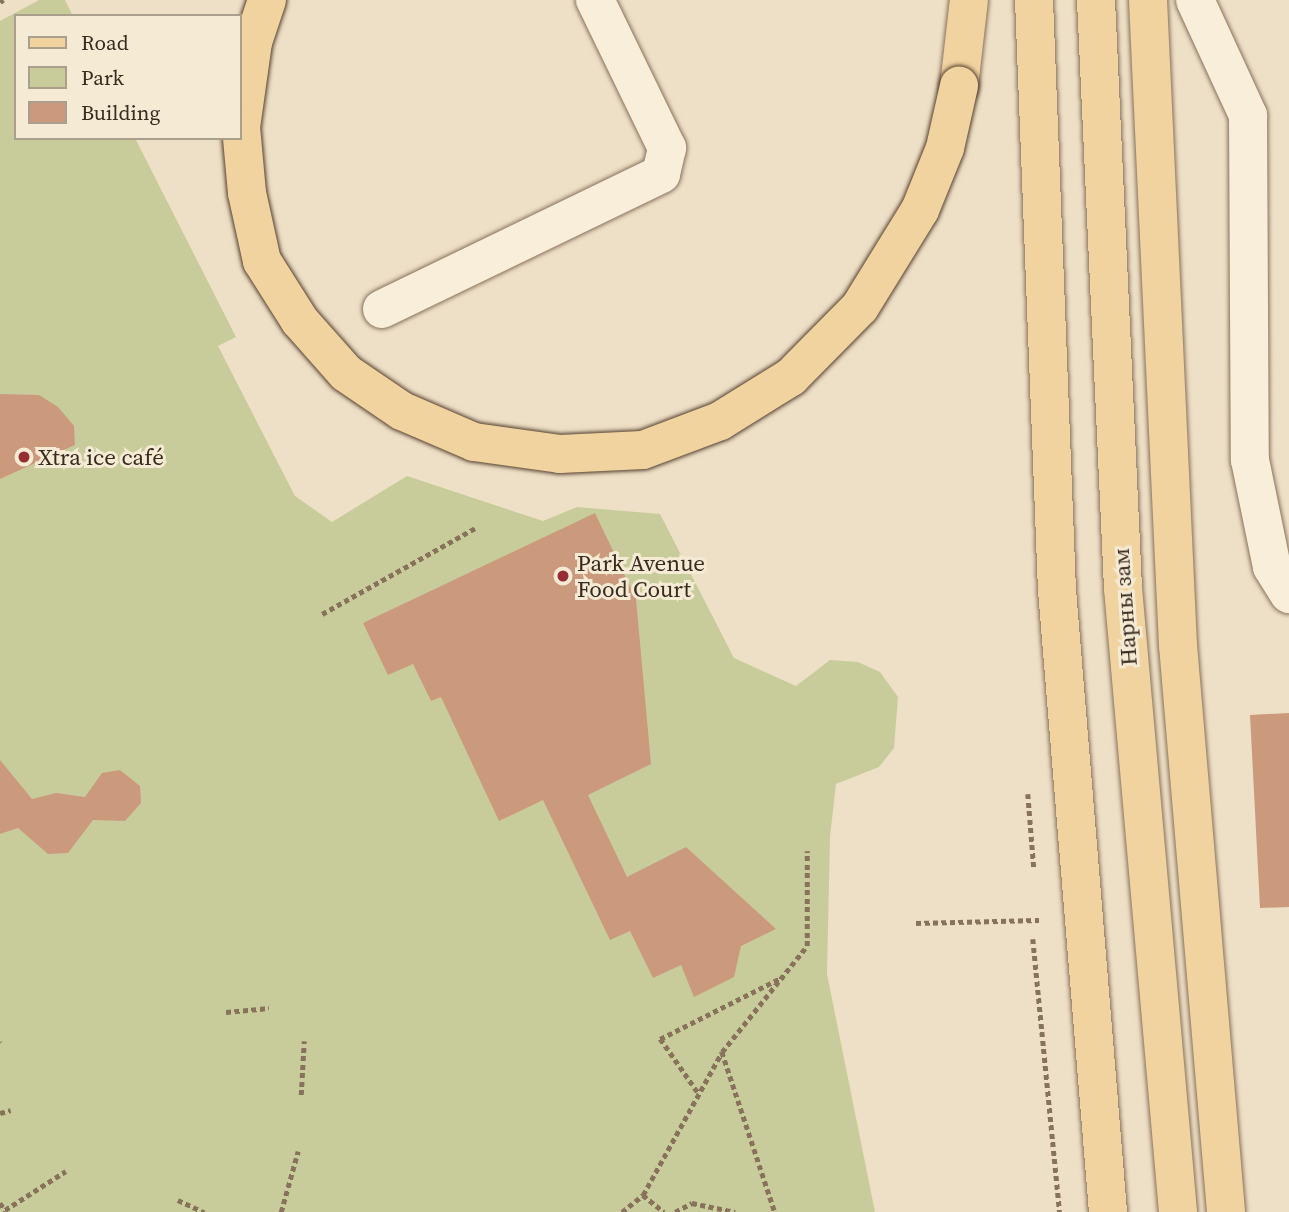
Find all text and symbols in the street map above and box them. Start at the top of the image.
legend [14,14,242,140]
text: Road [81,28,129,57]
text: Park [81,63,124,92]
text: Building [81,98,160,127]
place label: Xtra ice café [38,443,164,471]
marker: Xtra ice café [16,449,32,465]
street label: Нарны зам [1107,547,1143,667]
place label: Park Avenue Food Court [577,549,705,603]
marker: Park Avenue Food Court [555,568,571,584]

